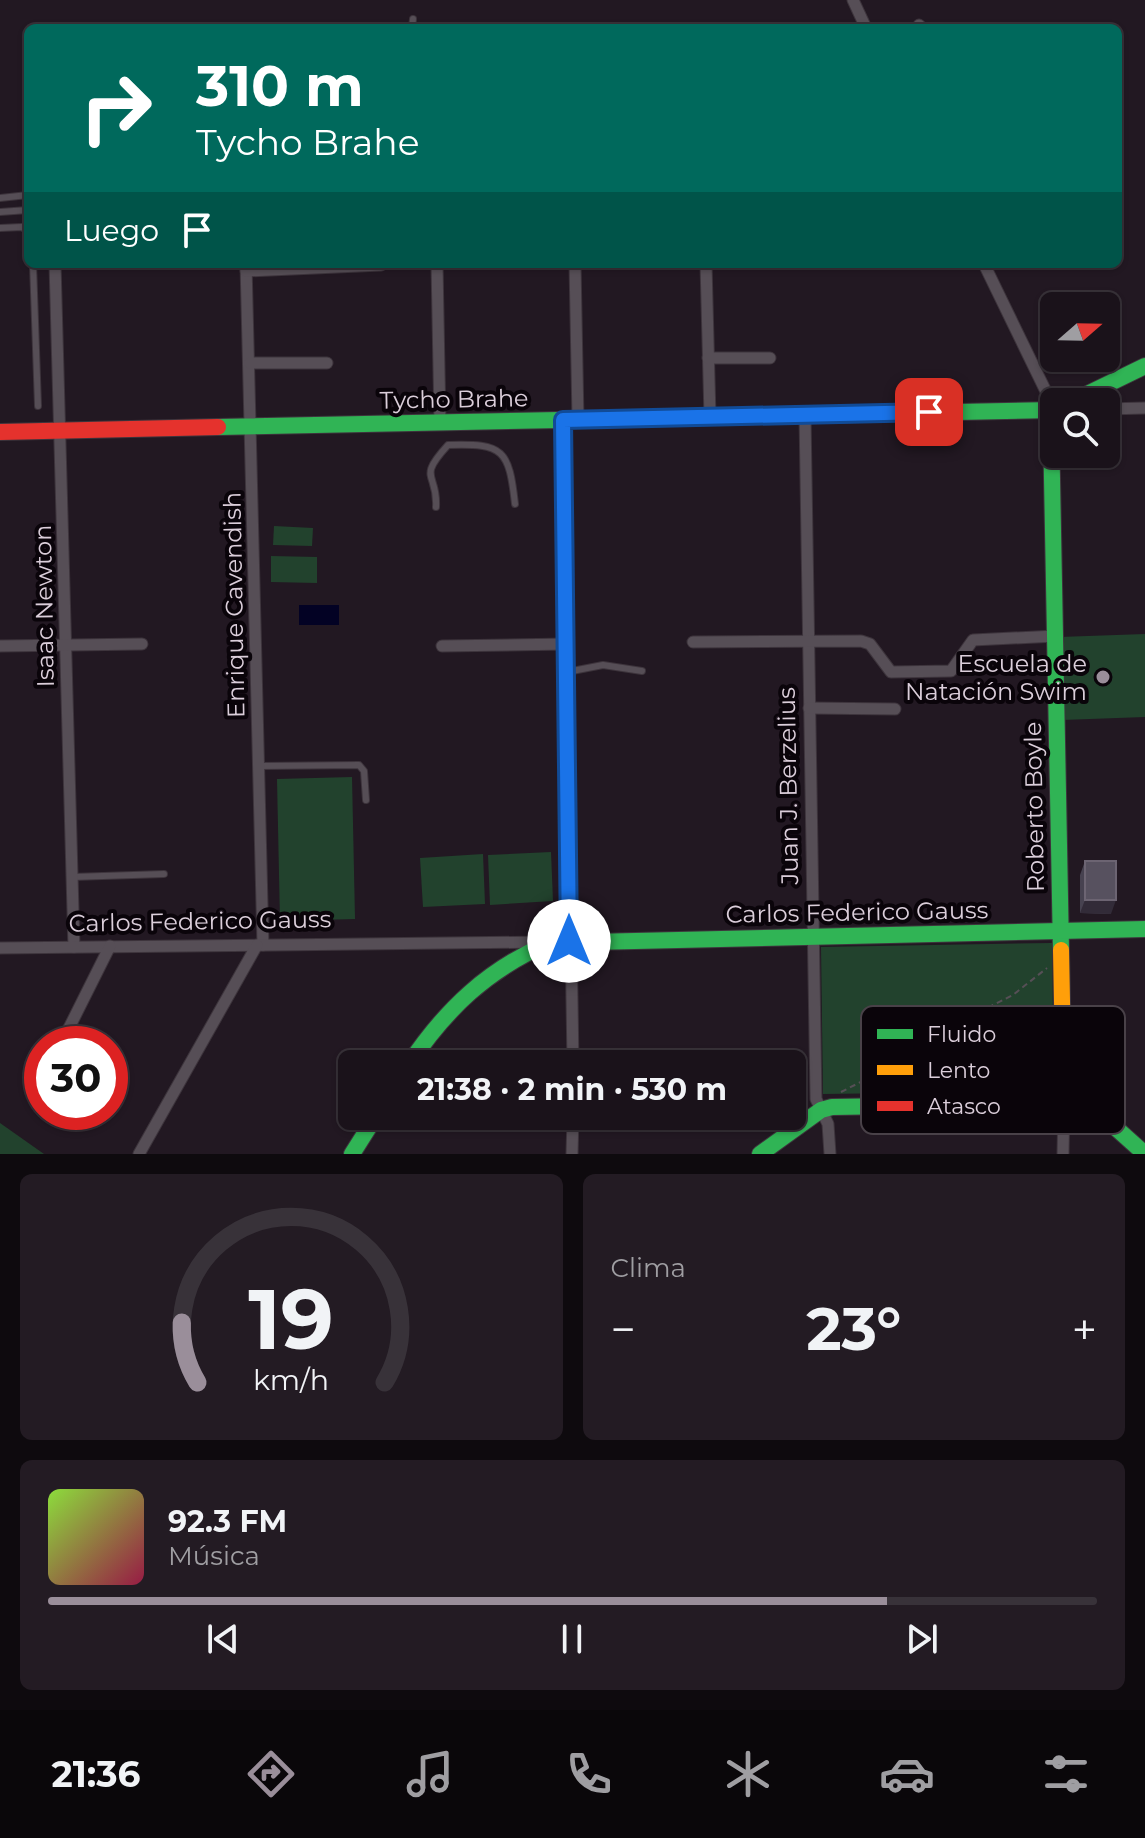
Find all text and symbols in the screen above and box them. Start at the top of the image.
text: 310 m [196,52,364,120]
icon: right [64,56,168,160]
text: Tycho Brahe [196,120,419,164]
icon: arrive [175,208,219,252]
text: Luego [64,212,159,249]
north arrow [1040,292,1120,372]
map controls [1040,292,1120,468]
pin [895,378,963,446]
street label: Tycho Brahe [379,383,529,415]
button: search [1040,388,1120,468]
icon: arrive [907,390,951,434]
street label: Enrique Cavendish [218,492,250,718]
street label: Isaac Newton [28,524,60,688]
place label: Escuela de Natación Swim [905,649,1087,706]
marker: Escuela de Natación Swim [1094,668,1112,686]
street label: Juan J. Berzelius [772,687,804,886]
street label: Roberto Boyle [1018,721,1050,893]
street label: Carlos Federico Gauss [725,895,989,929]
position arrow [527,899,611,983]
street label: Carlos Federico Gauss [68,904,332,938]
legend [861,1006,1125,1134]
text: Fluido [927,1021,996,1048]
speed limit sign: 30 [24,1026,128,1130]
text: Lento [927,1057,990,1084]
text: 21:38 · 2 min · 530 m [417,1071,727,1108]
text: Atasco [927,1093,1001,1120]
text: Clima [611,1252,686,1284]
text: 19 [248,1268,334,1370]
text: 23° [806,1292,901,1365]
text: − [611,1302,636,1356]
text: + [1072,1302,1097,1356]
text: km/h [253,1362,329,1397]
text: 92.3 FM [168,1503,287,1540]
text: Música [168,1540,260,1572]
icon: previous [201,1617,245,1661]
icon: pause [550,1617,594,1661]
icon: next [900,1617,944,1661]
icon: directions [243,1746,299,1802]
icon: music [402,1746,458,1802]
icon: phone [561,1746,617,1802]
icon: climate [720,1746,776,1802]
icon: car [879,1746,935,1802]
icon: filters [1038,1746,1094,1802]
text: 21:36 [51,1752,140,1796]

